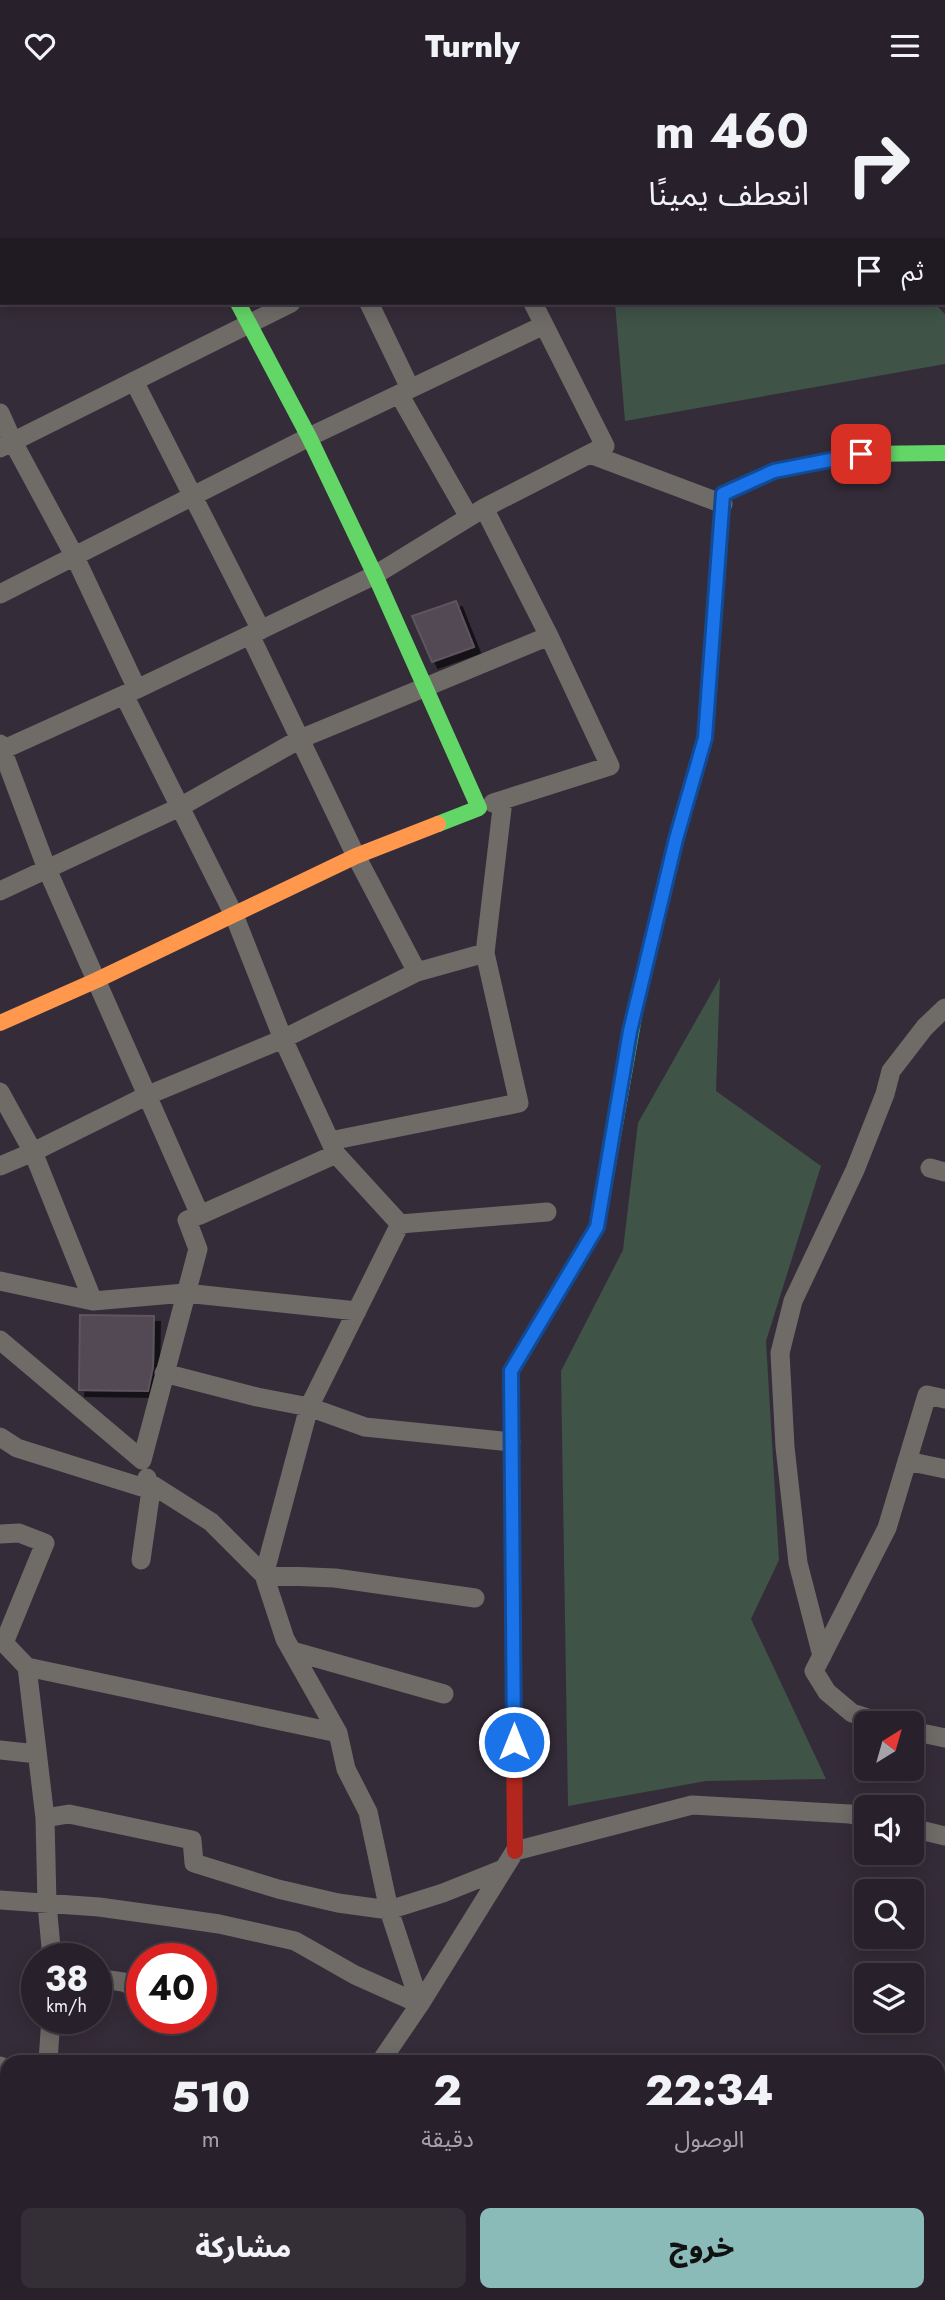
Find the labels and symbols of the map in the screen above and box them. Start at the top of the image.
pin [831,424,891,484]
position arrow [477,1705,551,1779]
north arrow [854,1711,924,1781]
speed limit sign: 40 [126,1943,217,2034]

